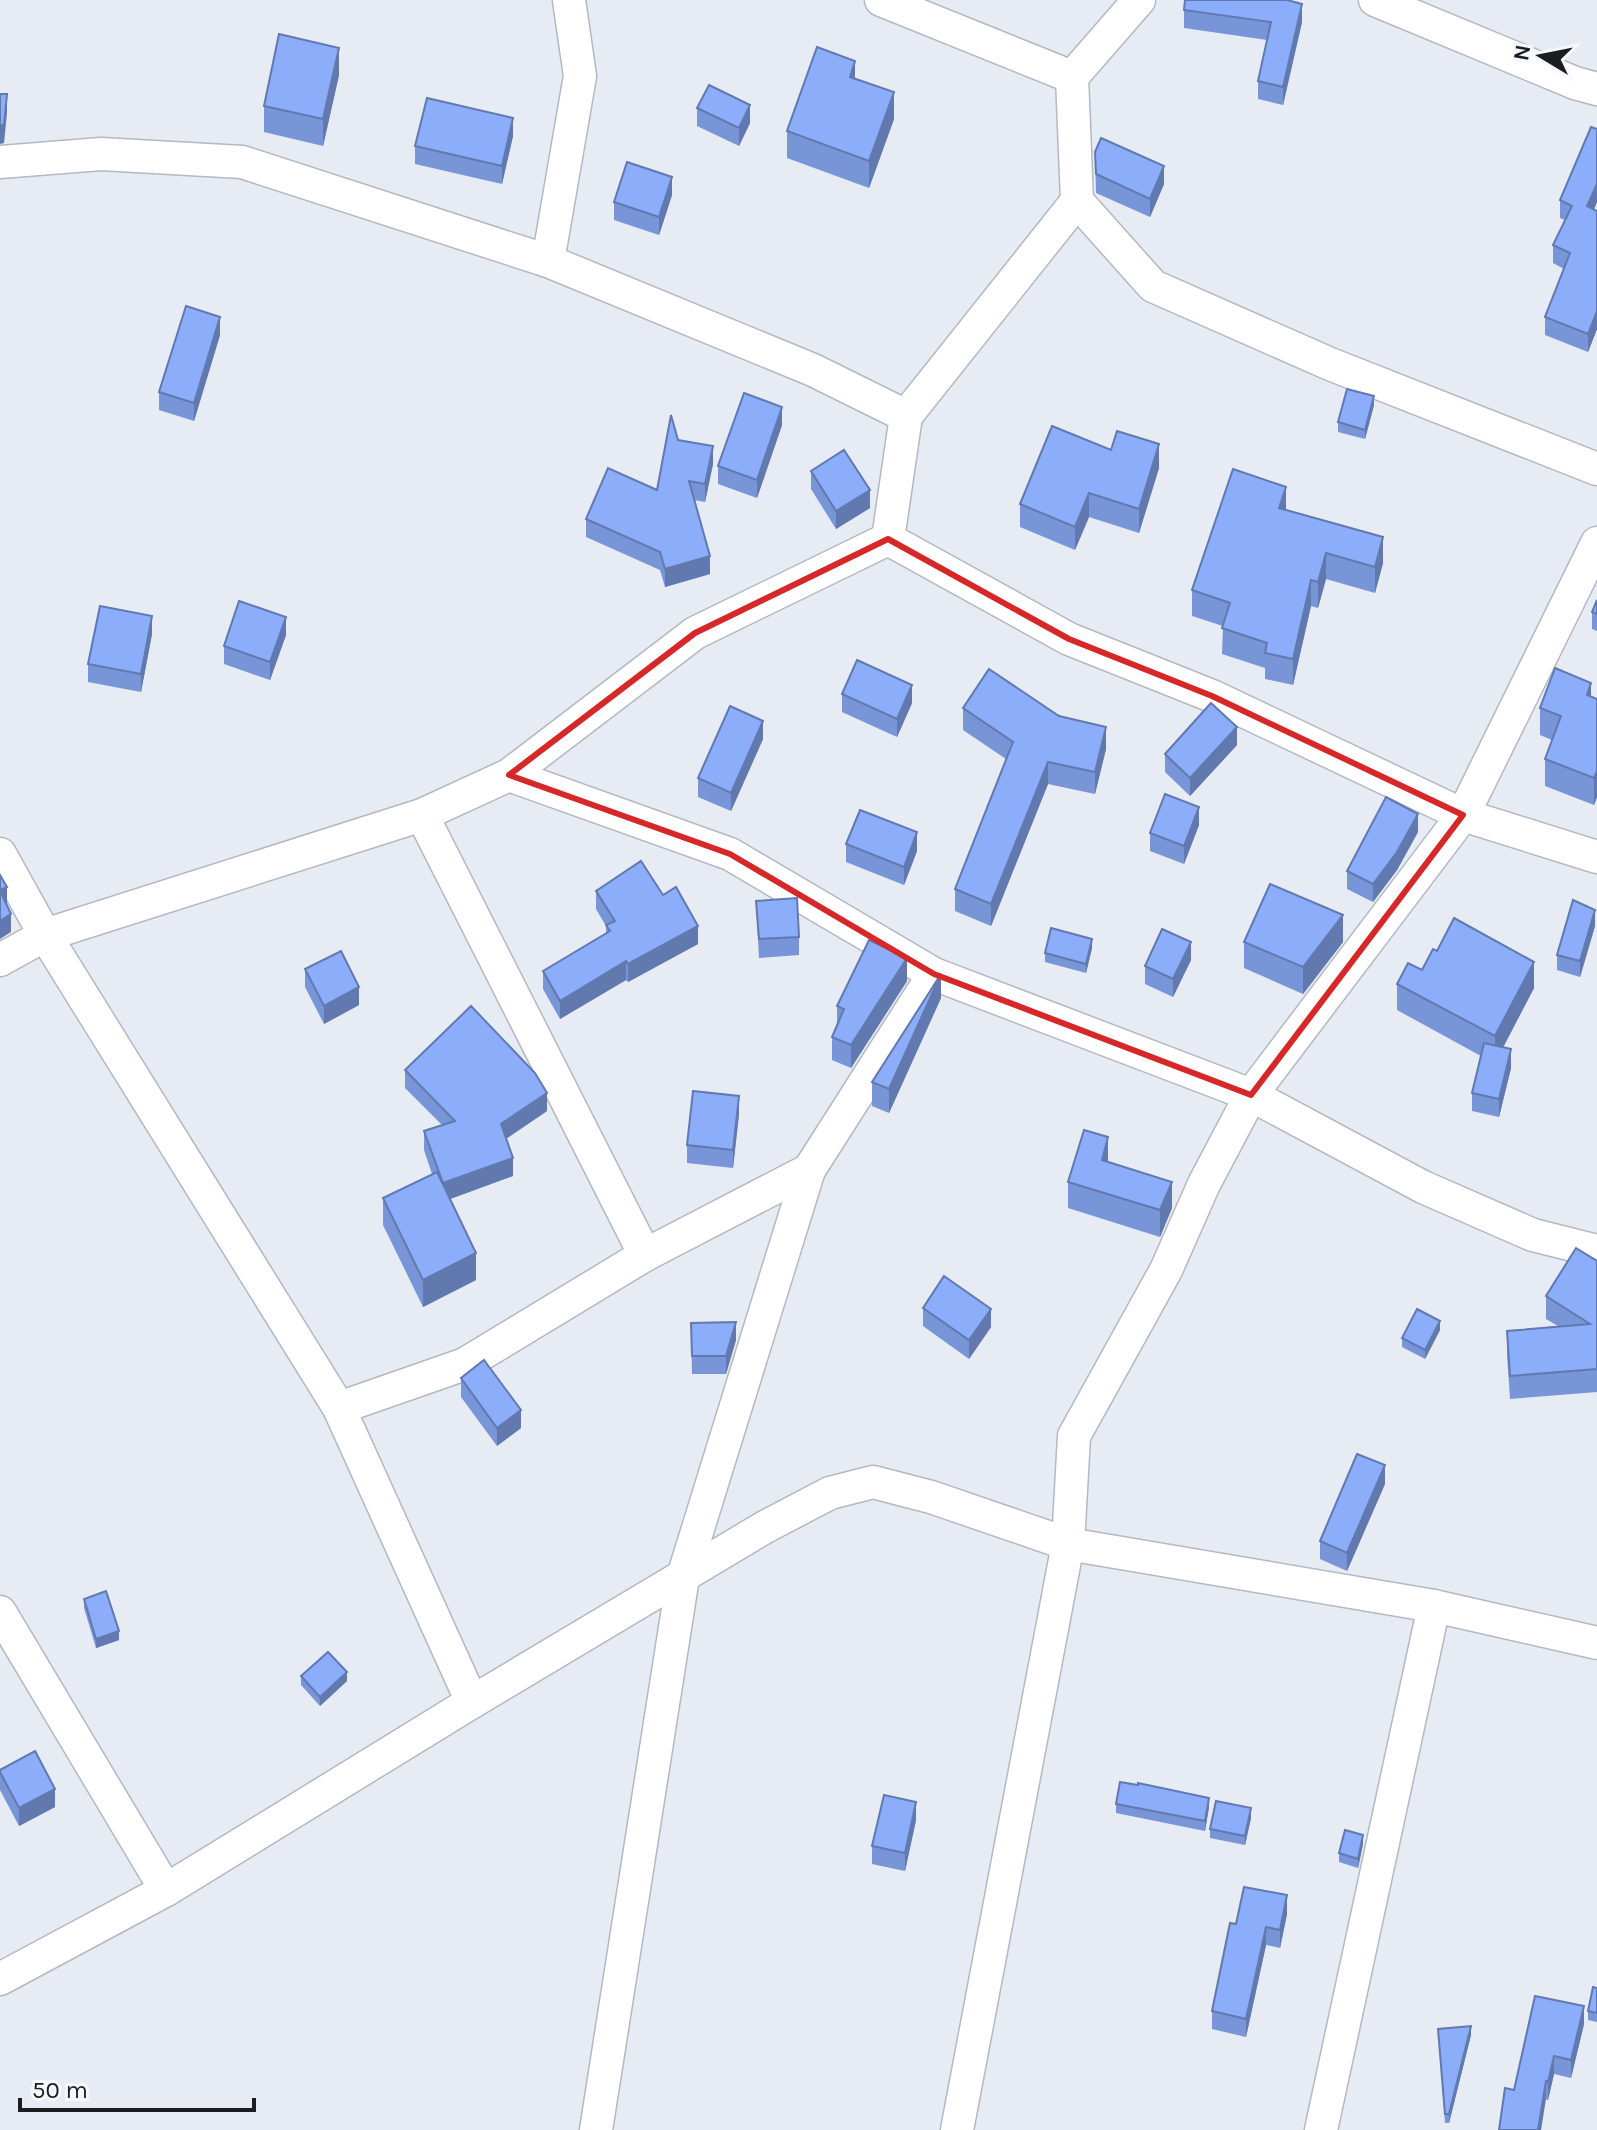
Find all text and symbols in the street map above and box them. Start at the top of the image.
north arrow [1501,16,1581,96]
text: N [1508,43,1536,63]
scale bar [20,2062,254,2112]
text: 50 m [32,2076,88,2104]

